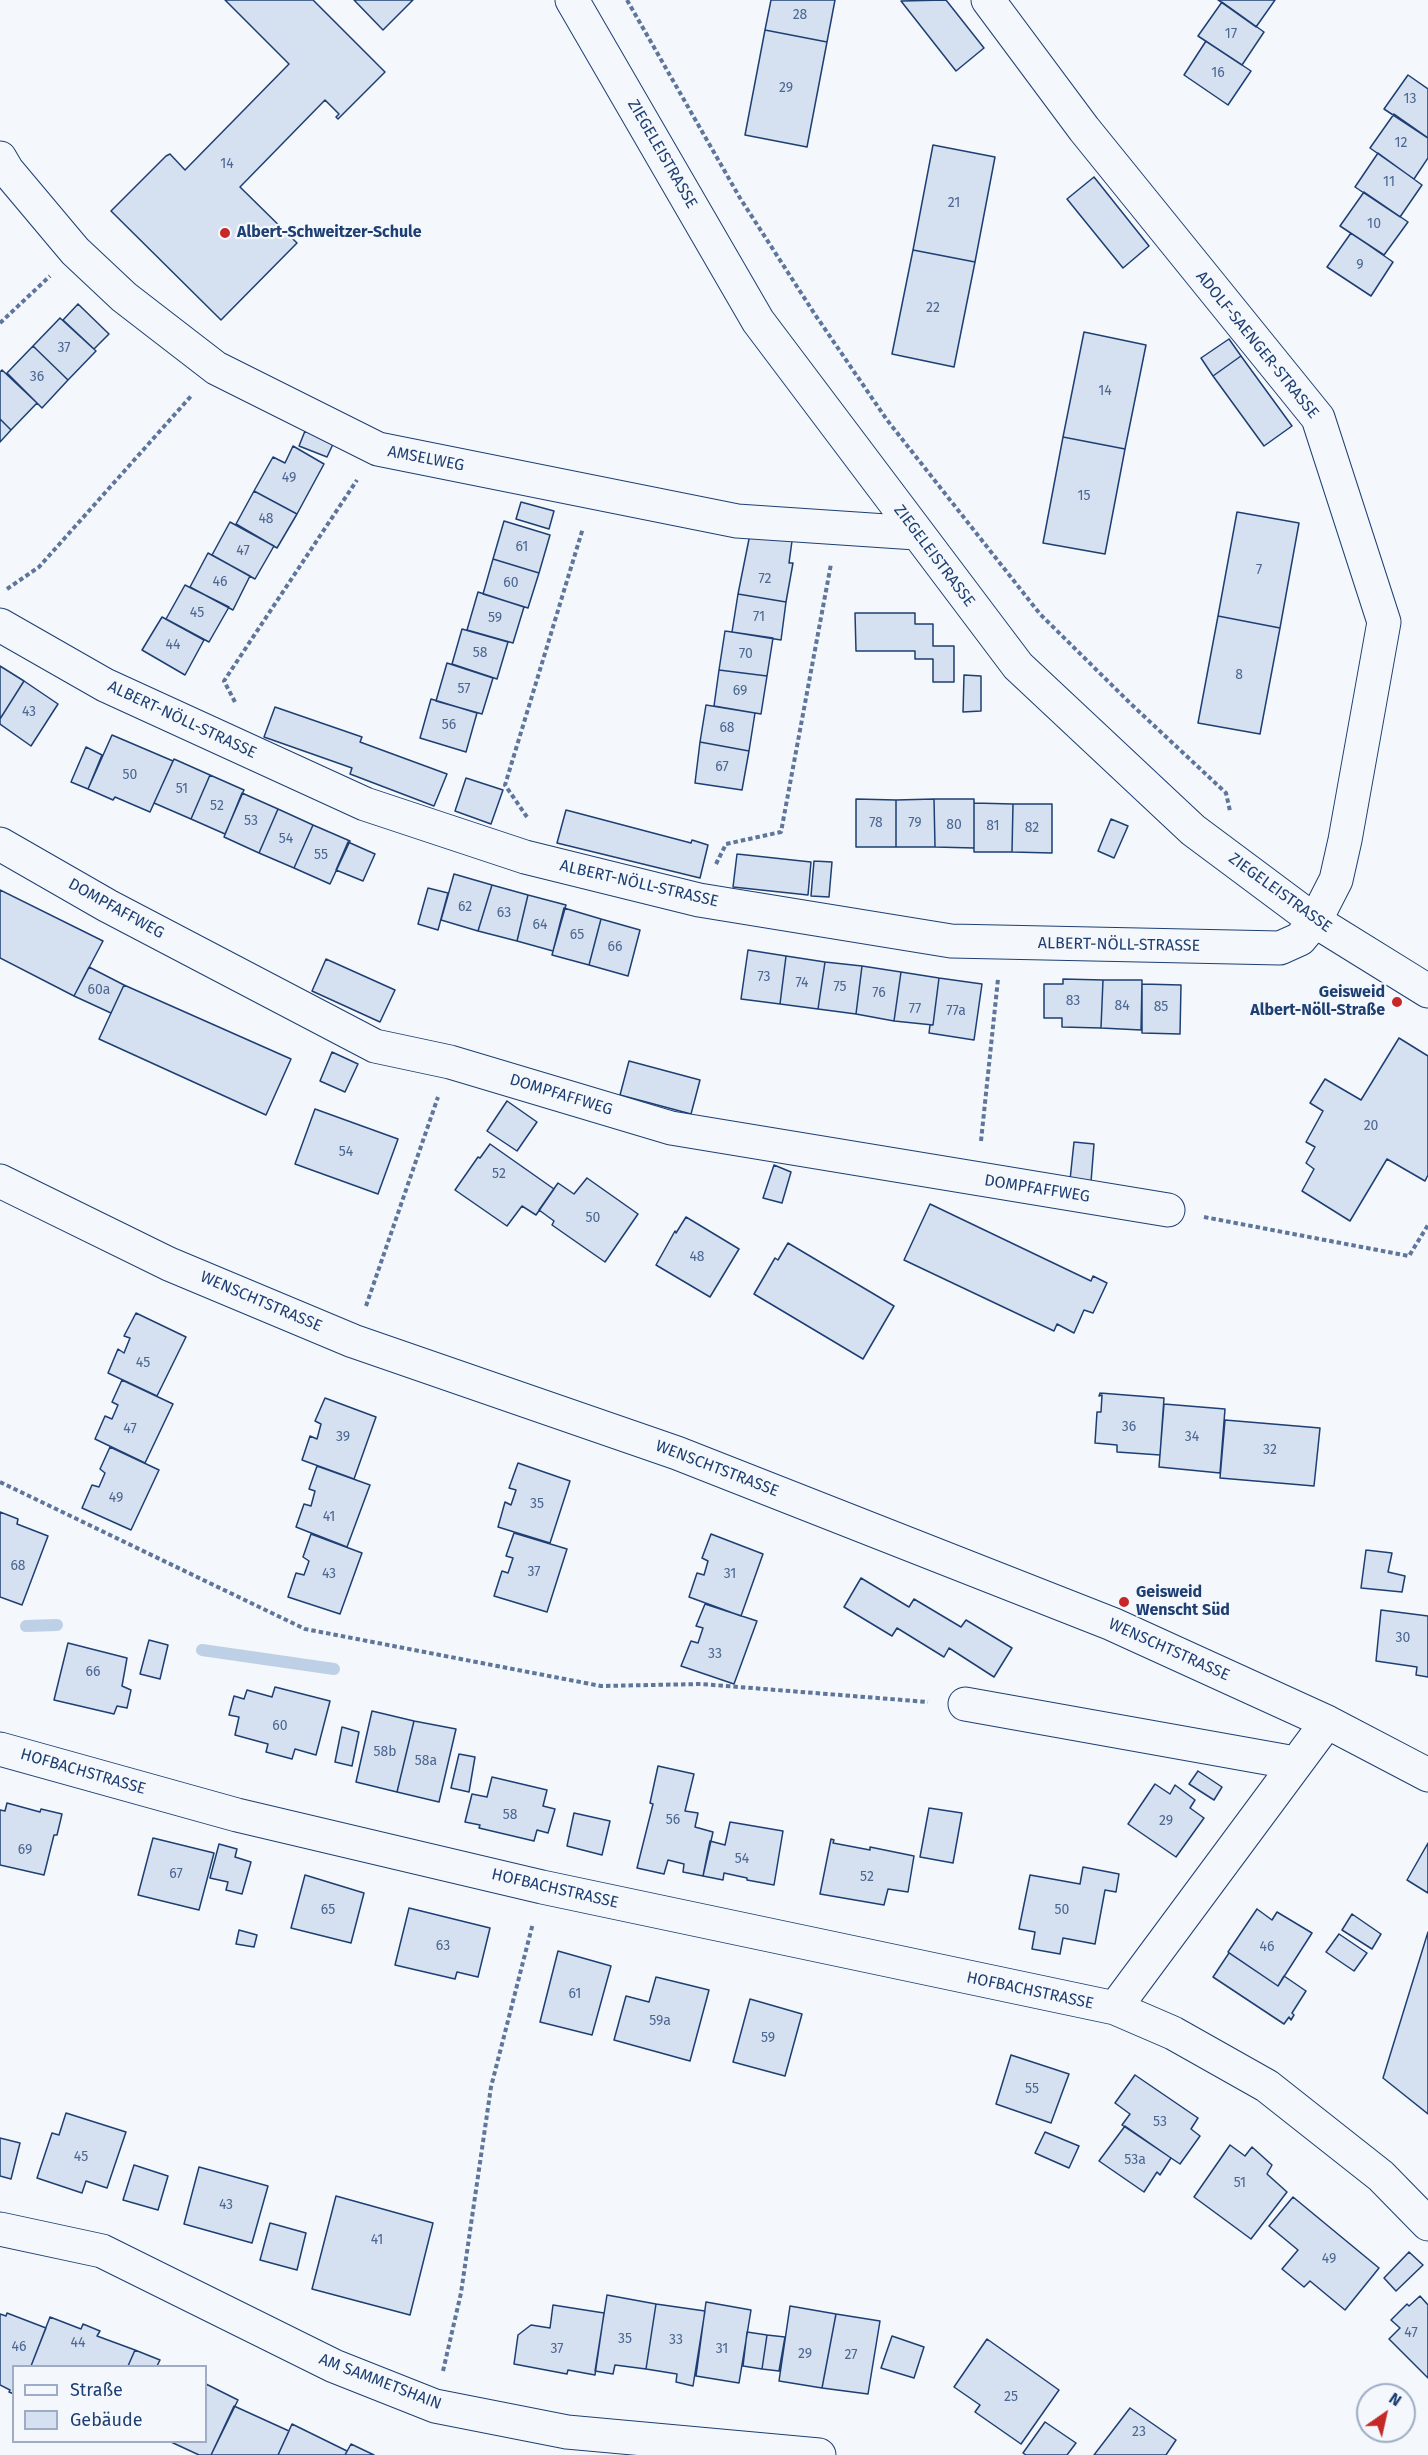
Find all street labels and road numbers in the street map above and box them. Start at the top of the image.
street label: ZIEGELEISTRASSE [623,96,701,212]
street label: ADOLF-SAENGER-STRASSE [1192,267,1322,423]
street label: AMSELWEG [386,442,466,476]
street label: ZIEGELEISTRASSE [889,501,979,611]
street label: ALBERT-NÖLL-STRASSE [104,677,260,763]
street label: ZIEGELEISTRASSE [1225,849,1335,937]
street label: ALBERT-NÖLL-STRASSE [558,856,720,912]
street label: DOMPFAFFWEG [65,875,167,943]
street label: ALBERT-NÖLL-STRASSE [1038,934,1200,956]
street label: DOMPFAFFWEG [507,1070,615,1120]
street label: DOMPFAFFWEG [983,1171,1091,1207]
street label: WENSCHTSTRASSE [197,1268,325,1336]
street label: WENSCHTSTRASSE [653,1437,781,1501]
street label: WENSCHTSTRASSE [1105,1615,1233,1685]
street label: HOFBACHSTRASSE [18,1745,148,1799]
street label: HOFBACHSTRASSE [490,1865,620,1913]
street label: HOFBACHSTRASSE [965,1968,1095,2014]
street label: AM SAMMETSHAIN [316,2350,444,2414]

